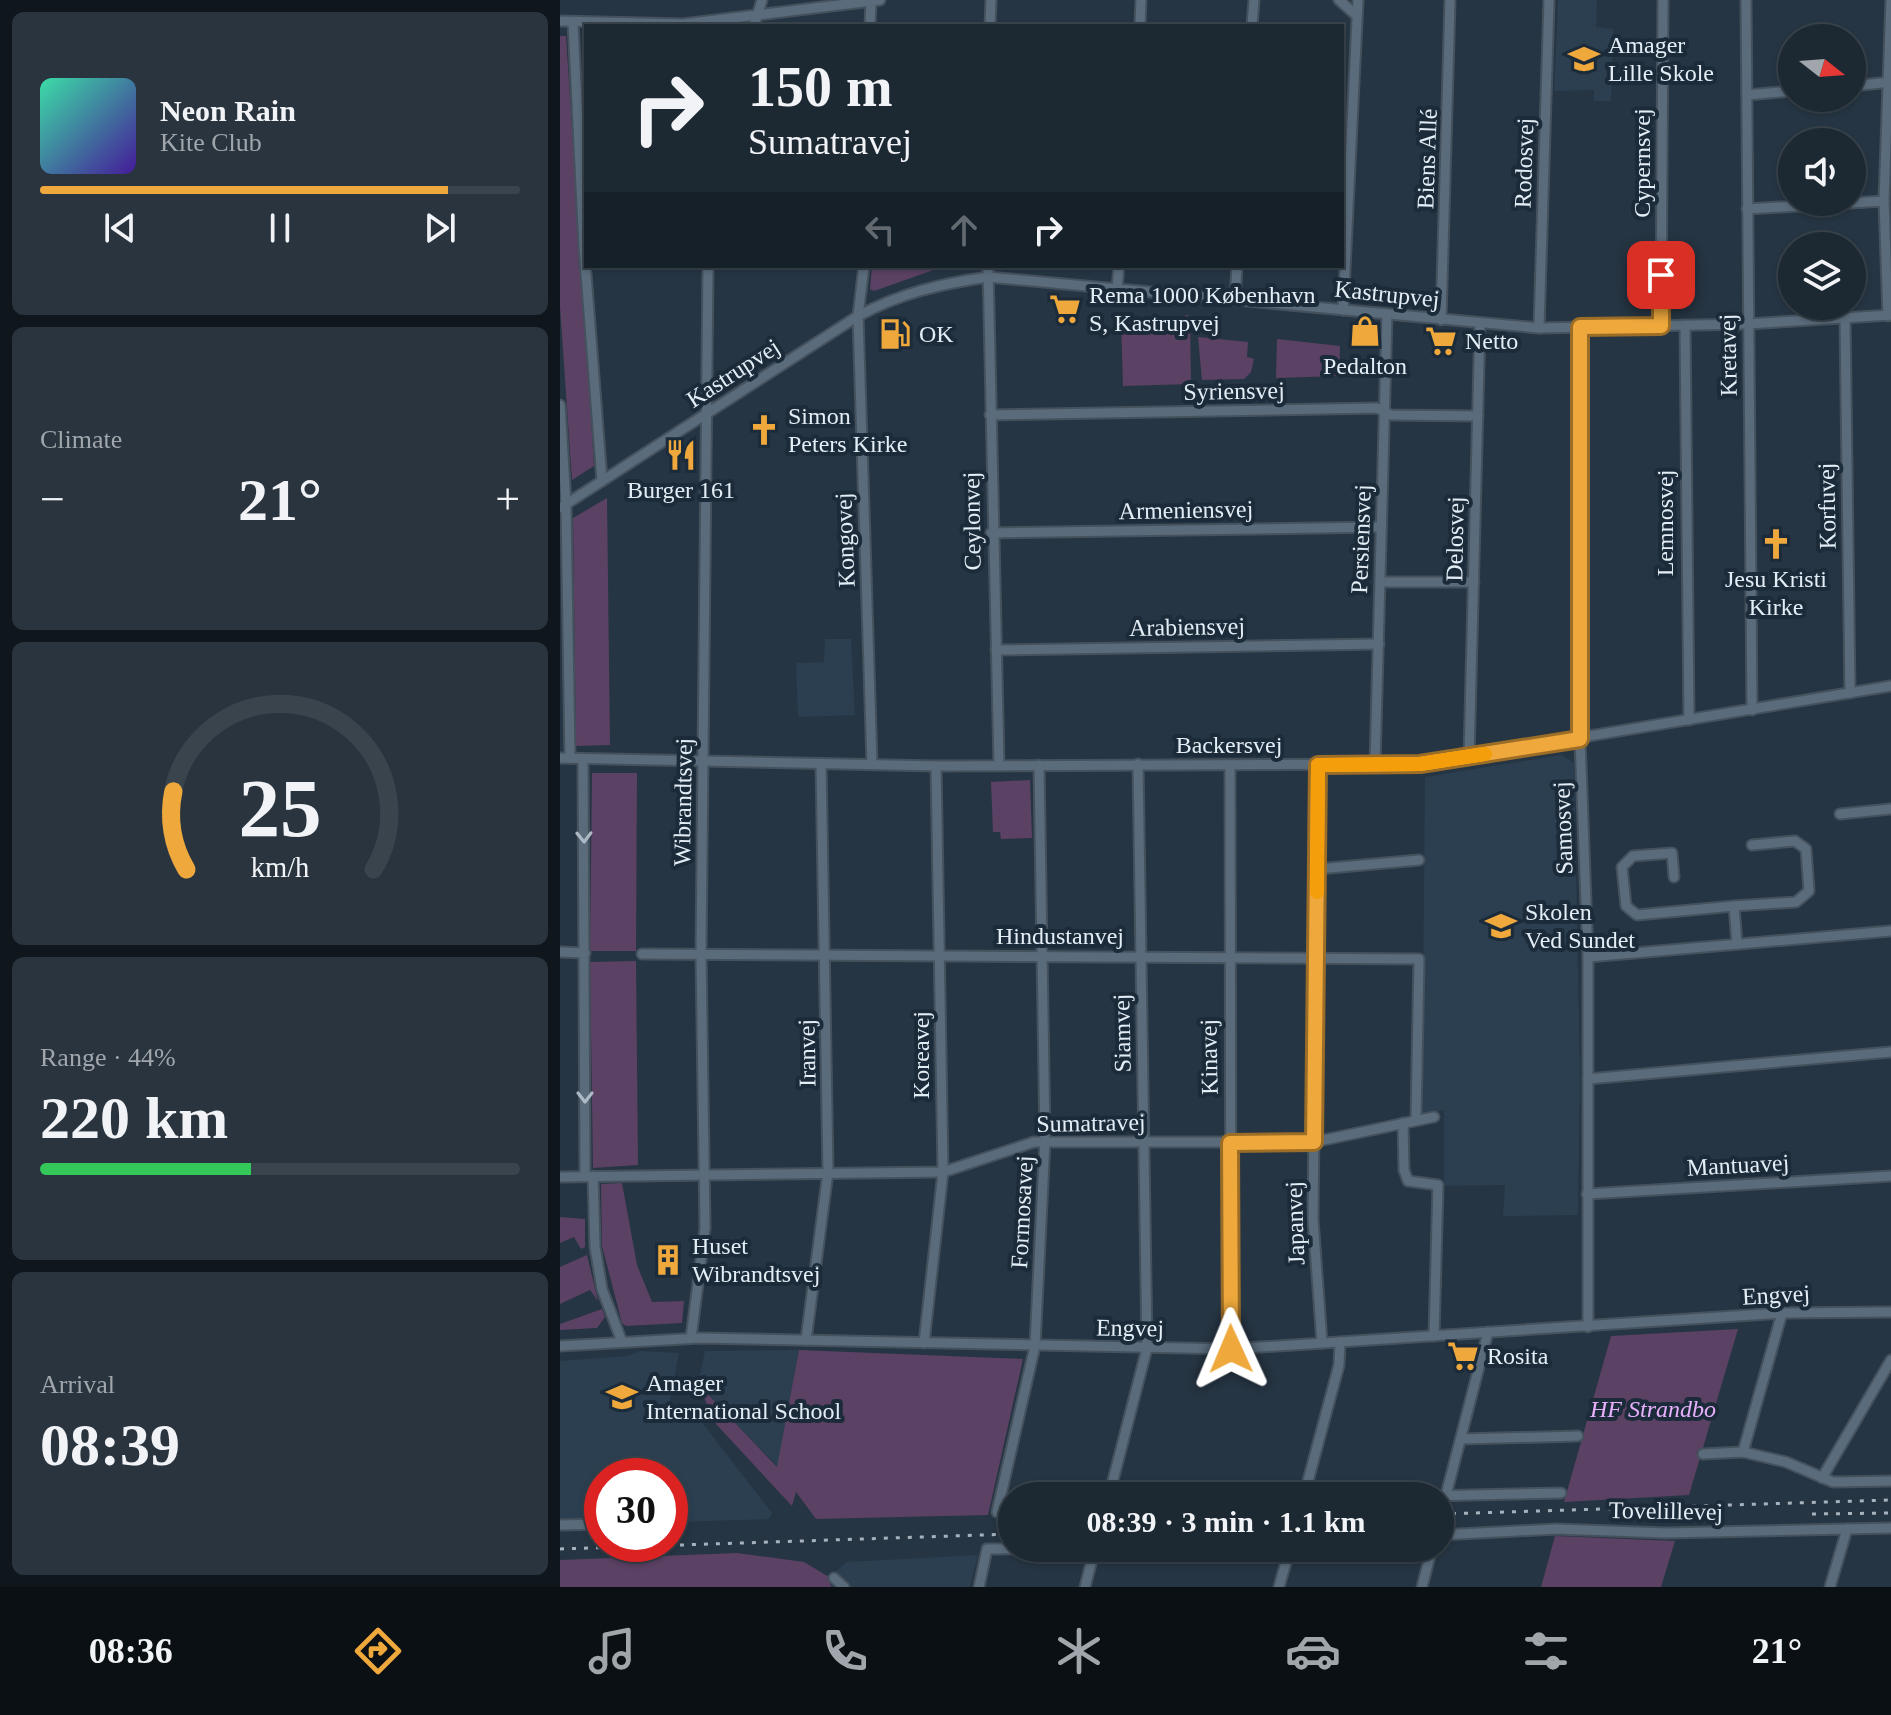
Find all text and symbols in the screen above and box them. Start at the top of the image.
north arrow [1778,24,1866,112]
map controls [1778,24,1866,320]
place label: Amager Lille Skole [1608,32,1714,86]
school or university icon: Amager Lille Skole [1567,42,1601,76]
icon: right [616,56,720,160]
text: 150 m [748,56,893,118]
text: Neon Rain [160,94,296,127]
street label: Biens Allé [1412,108,1442,210]
street label: Cypernsvej [1629,108,1655,218]
street label: Rodosvej [1509,117,1539,209]
text: Sumatravej [748,122,912,162]
text: Kite Club [160,128,262,157]
button: sound [1778,128,1866,216]
icon: previous [98,206,142,250]
icon: pause [258,206,302,250]
icon: next [418,206,462,250]
icon: left [858,208,902,252]
icon: ahead [942,208,986,252]
icon: right [1026,208,1070,252]
button: layers [1778,232,1866,320]
pin [1627,241,1695,309]
icon: arrive [1639,253,1683,297]
street label: Kastrupvej [1333,276,1441,312]
place label: Rema 1000 København S, Kastrupvej [1089,282,1316,336]
supermarket icon: Rema 1000 København S, Kastrupvej [1048,292,1082,326]
street label: Kretavej [1714,313,1742,397]
shop icon: Pedalton [1348,314,1382,348]
fuel station icon: OK [878,317,912,351]
place label: OK [919,321,954,347]
supermarket icon: Netto [1424,324,1458,358]
place label: Netto [1465,328,1518,354]
street label: Kastrupvej [682,333,784,413]
place label: Pedalton [1323,353,1407,379]
street label: Syriensvej [1183,377,1285,405]
place label: Simon Peters Kirke [788,403,907,457]
church icon: Simon Peters Kirke [747,413,781,447]
text: Climate [40,425,122,454]
restaurant icon: Burger 161 [664,438,698,472]
street label: Korfuvej [1813,462,1841,550]
text: 21° [238,467,322,533]
street label: Lemnosvej [1652,470,1678,576]
street label: Ceylonvej [958,471,986,571]
text: − [40,475,65,524]
text: + [495,475,520,524]
place label: Burger 161 [627,477,735,503]
street label: Persiensvej [1346,484,1376,594]
street label: Kongovej [830,492,860,588]
street label: Armeniensvej [1118,496,1254,524]
street label: Delosvej [1441,496,1469,582]
church icon: Jesu Kristi Kirke [1759,527,1793,561]
place label: Jesu Kristi Kirke [1725,566,1827,620]
street label: Arabiensvej [1129,613,1245,641]
street label: Backersvej [1176,732,1282,758]
street label: Wibrandtsvej [669,738,697,866]
text: 25 [238,761,322,853]
street label: Samosvej [1548,781,1578,875]
one-way arrow [575,831,593,844]
text: km/h [251,852,309,883]
place label: Skolen Ved Sundet [1525,899,1635,953]
school or university icon: Skolen Ved Sundet [1484,909,1518,943]
street label: Hindustanvej [996,923,1124,949]
street label: Siamvej [1108,993,1136,1073]
street label: Koreavej [908,1011,934,1099]
street label: Iranvej [793,1019,821,1087]
street label: Kinavej [1195,1019,1223,1095]
text: Range · 44% [40,1043,176,1072]
text: 220 km [40,1085,228,1151]
one-way arrow [576,1091,594,1104]
street label: Sumatravej [1036,1109,1146,1137]
street label: Mantuavej [1686,1149,1790,1181]
street label: Formosavej [1006,1155,1038,1269]
street label: Japanvej [1281,1181,1309,1265]
place label: Huset Wibrandtsvej [692,1233,820,1287]
building icon: Huset Wibrandtsvej [651,1243,685,1277]
street label: Engvej [1741,1280,1811,1310]
position arrow [1189,1307,1273,1391]
street label: Engvej [1096,1314,1164,1342]
supermarket icon: Rosita [1446,1339,1480,1373]
place label: Rosita [1487,1343,1549,1369]
text: Arrival [40,1370,115,1399]
place label: Amager International School [646,1370,842,1424]
school or university icon: Amager International School [605,1380,639,1414]
park label: HF Strandbo [1589,1396,1716,1422]
text: 08:39 [40,1412,180,1478]
speed limit sign: 30 [584,1458,688,1562]
street label: Tovelillevej [1609,1497,1723,1525]
text: 08:39 · 3 min · 1.1 km [1086,1505,1366,1538]
icon: directions [350,1623,406,1679]
icon: music [584,1623,640,1679]
icon: phone [817,1623,873,1679]
icon: climate [1051,1623,1107,1679]
icon: car [1285,1623,1341,1679]
icon: filters [1518,1623,1574,1679]
text: 08:36 [89,1631,173,1671]
text: 21° [1752,1631,1802,1671]

